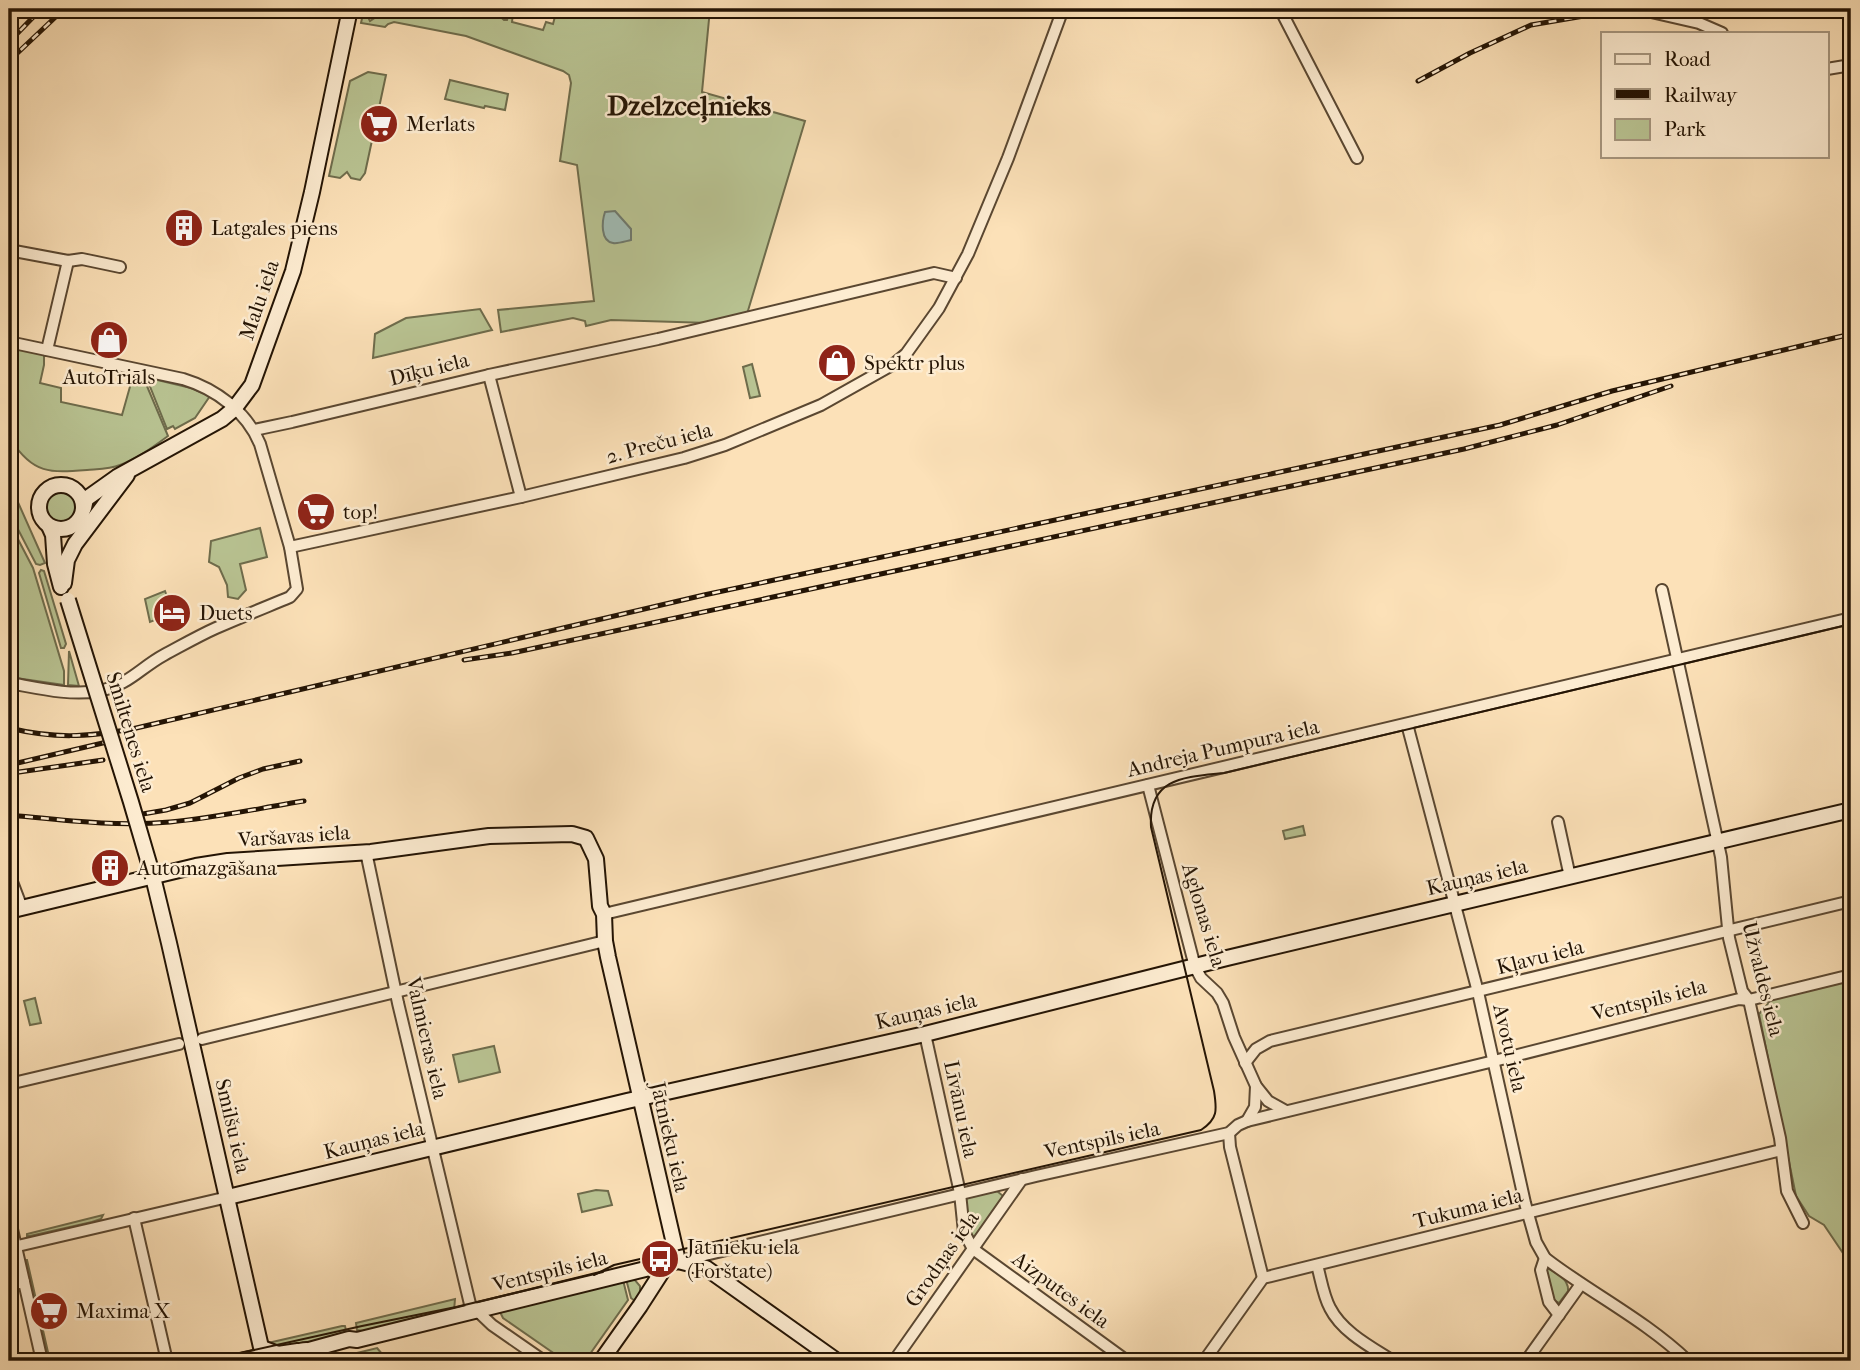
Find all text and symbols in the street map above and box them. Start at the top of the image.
legend [1601,32,1828,158]
text: Road [1664,47,1711,71]
text: Railway [1664,83,1738,107]
district label: Dzelzceļnieks [607,89,771,123]
supermarket icon: Merlats [358,103,400,145]
place label: Merlats [406,112,475,136]
text: Park [1664,117,1706,141]
building icon: Latgales piens [163,207,205,249]
place label: Latgales piens [211,216,338,240]
street label: Malu iela [234,257,284,343]
shop icon: AutoTriāls [88,319,130,361]
shop icon: Spektr plus [816,342,858,384]
street label: Dīķu iela [387,347,472,391]
place label: Spektr plus [864,351,965,375]
place label: AutoTriāls [62,365,155,389]
street label: 2. Preču iela [603,417,715,469]
supermarket icon: top! [295,491,337,533]
place label: top! [343,500,378,524]
hotel icon: Duets [151,592,193,634]
place label: Duets [199,601,253,625]
street label: Smiltenes iela [101,669,161,795]
street label: Andreja Pumpura iela [1124,714,1322,782]
street label: Varšavas iela [236,820,351,852]
building icon: Automazgāšana [89,847,131,889]
street label: Kauņas iela [1424,854,1530,901]
place label: Automazgāšana [136,856,277,880]
street label: Aglonas iela [1177,859,1231,970]
street label: Užvaldes iela [1737,919,1789,1039]
street label: Kļavu iela [1494,934,1587,980]
street label: Valmieras iela [401,974,453,1102]
street label: Ventspils iela [1588,974,1709,1026]
street label: Kauņas iela [873,988,979,1035]
street label: Avotu iela [1488,1001,1532,1095]
street label: Līvānu iela [939,1058,983,1160]
street label: Smilšu iela [210,1076,256,1176]
street label: Jātnieku iela [645,1078,694,1195]
street label: Kauņas iela [321,1116,427,1165]
street label: Ventspils iela [1041,1116,1162,1164]
street label: Tukuma iela [1411,1183,1525,1233]
street label: Grodņas iela [900,1206,985,1312]
place label: Jātnieku iela (Forštate) [685,1235,800,1283]
bus stop icon: Jātnieku iela (Forštate) [639,1238,681,1280]
street label: Ventspils iela [489,1245,610,1297]
street label: Aizputes iela [1007,1246,1114,1333]
supermarket icon: Maxima X [28,1290,70,1332]
place label: Maxima X [76,1299,171,1323]

